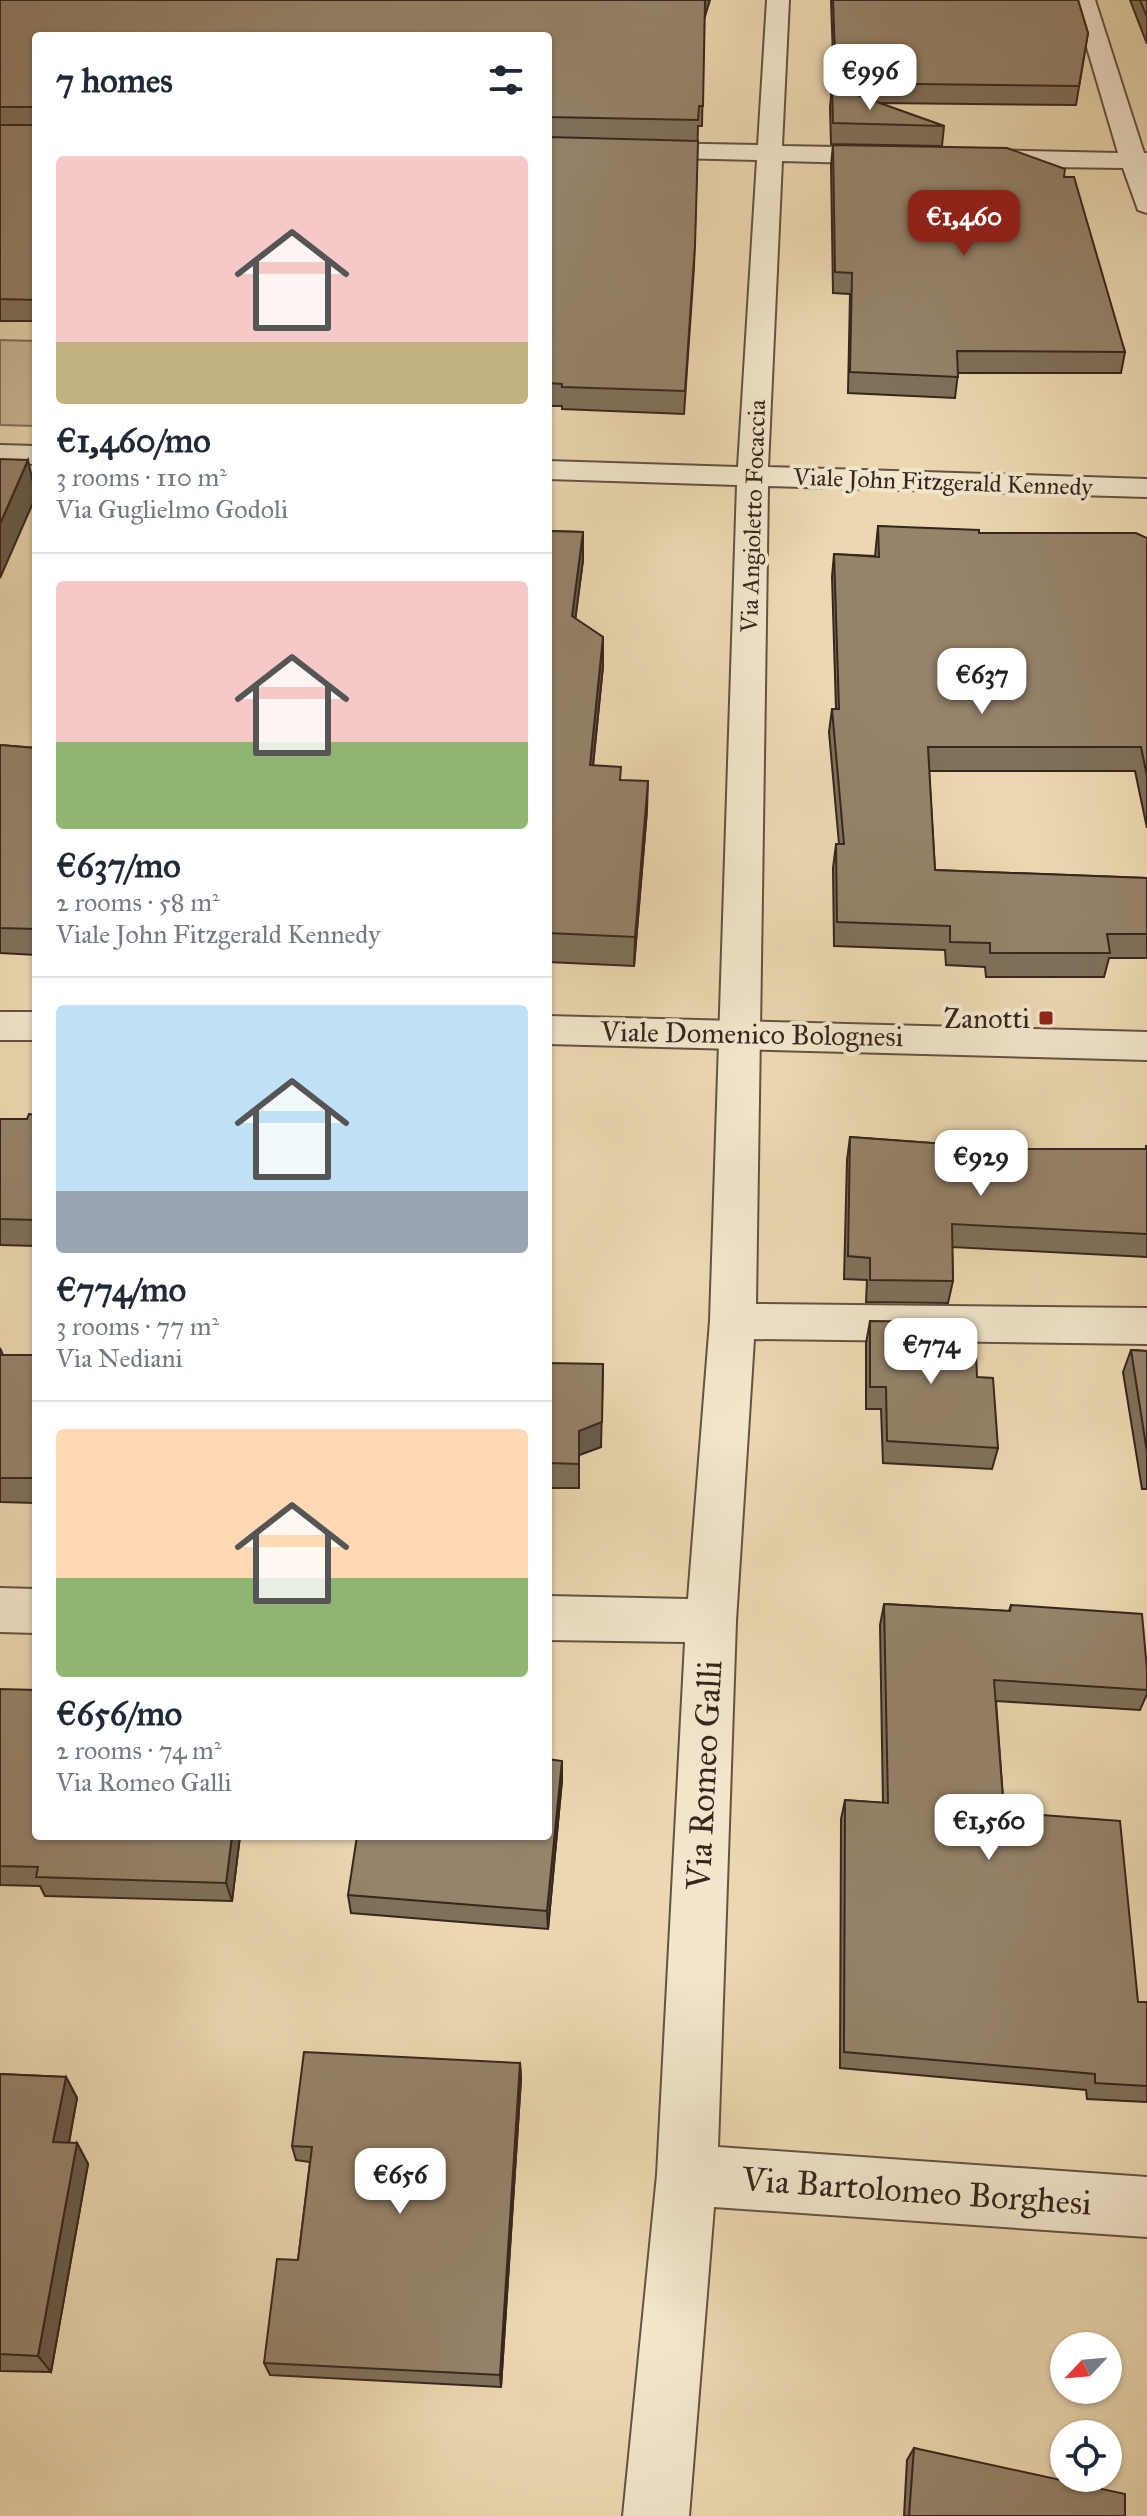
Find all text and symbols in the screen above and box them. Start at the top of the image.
pin: €996 [823,44,917,112]
text: €996 [841,54,899,86]
icon: filters [484,58,528,102]
text: 7 homes [56,60,173,101]
pin: €1,460 [899,190,1029,258]
text: €1,460 [926,200,1002,232]
icon: home [220,208,364,352]
street label: Via Angioletto Focaccia [734,398,772,634]
text: €1,460/mo [56,420,211,461]
text: 3 rooms · 110 m² [56,461,227,493]
street label: Viale John Fitzgerald Kennedy [792,462,1094,502]
text: Via Guglielmo Godoli [56,493,288,525]
icon: home [220,633,364,777]
pin: €637 [935,648,1029,716]
text: €637 [955,658,1009,690]
text: €637/mo [56,845,181,886]
text: 2 rooms · 58 m² [56,886,220,918]
text: Viale John Fitzgerald Kennedy [56,918,380,950]
place label: Zanotti [944,1001,1030,1036]
marker: Zanotti [1037,1009,1055,1027]
street label: Viale Domenico Bolognesi [599,1014,904,1054]
icon: home [220,1057,364,1201]
pin: €929 [934,1130,1028,1198]
text: €929 [953,1140,1009,1172]
text: €774/mo [56,1269,186,1310]
text: 3 rooms · 77 m² [56,1310,219,1342]
pin: €774 [884,1318,978,1386]
text: €774 [902,1328,960,1360]
text: Via Nediani [56,1342,183,1374]
icon: home [220,1481,364,1625]
street label: Via Romeo Galli [677,1659,730,1892]
text: €656/mo [56,1693,182,1734]
text: 2 rooms · 74 m² [56,1734,222,1766]
text: Via Romeo Galli [56,1766,232,1798]
pin: €1,560 [924,1794,1054,1862]
text: €1,560 [953,1804,1025,1836]
pin: €656 [353,2148,447,2216]
text: €656 [373,2158,427,2190]
street label: Via Bartolomeo Borghesi [740,2158,1093,2224]
north arrow [1050,2332,1122,2404]
map controls [1050,2332,1122,2492]
button: locate [1050,2420,1122,2492]

